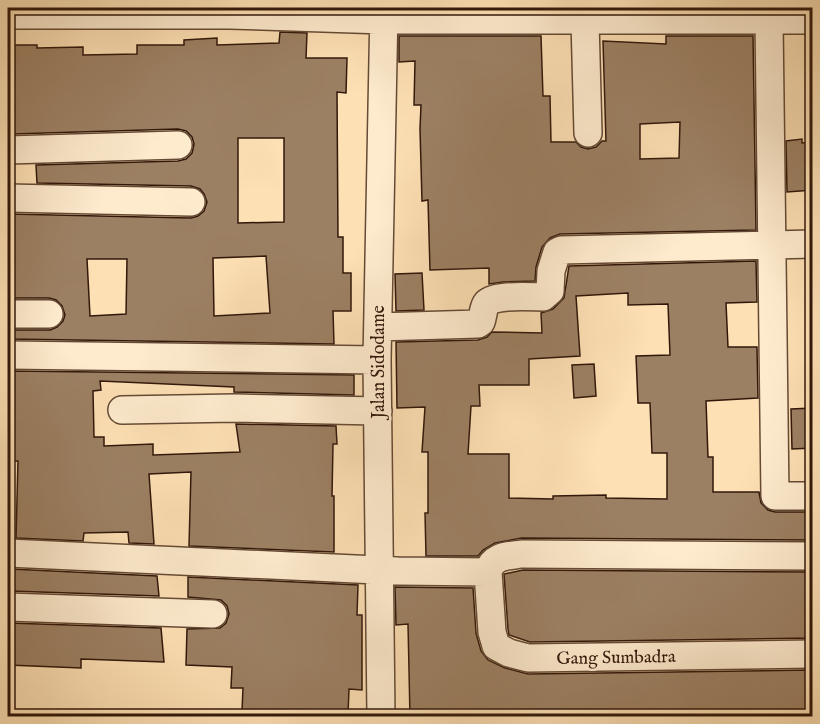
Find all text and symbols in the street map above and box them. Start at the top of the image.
street label: Jalan Sidodame [368,305,391,421]
street label: Gang Sumbadra [556,646,676,671]

